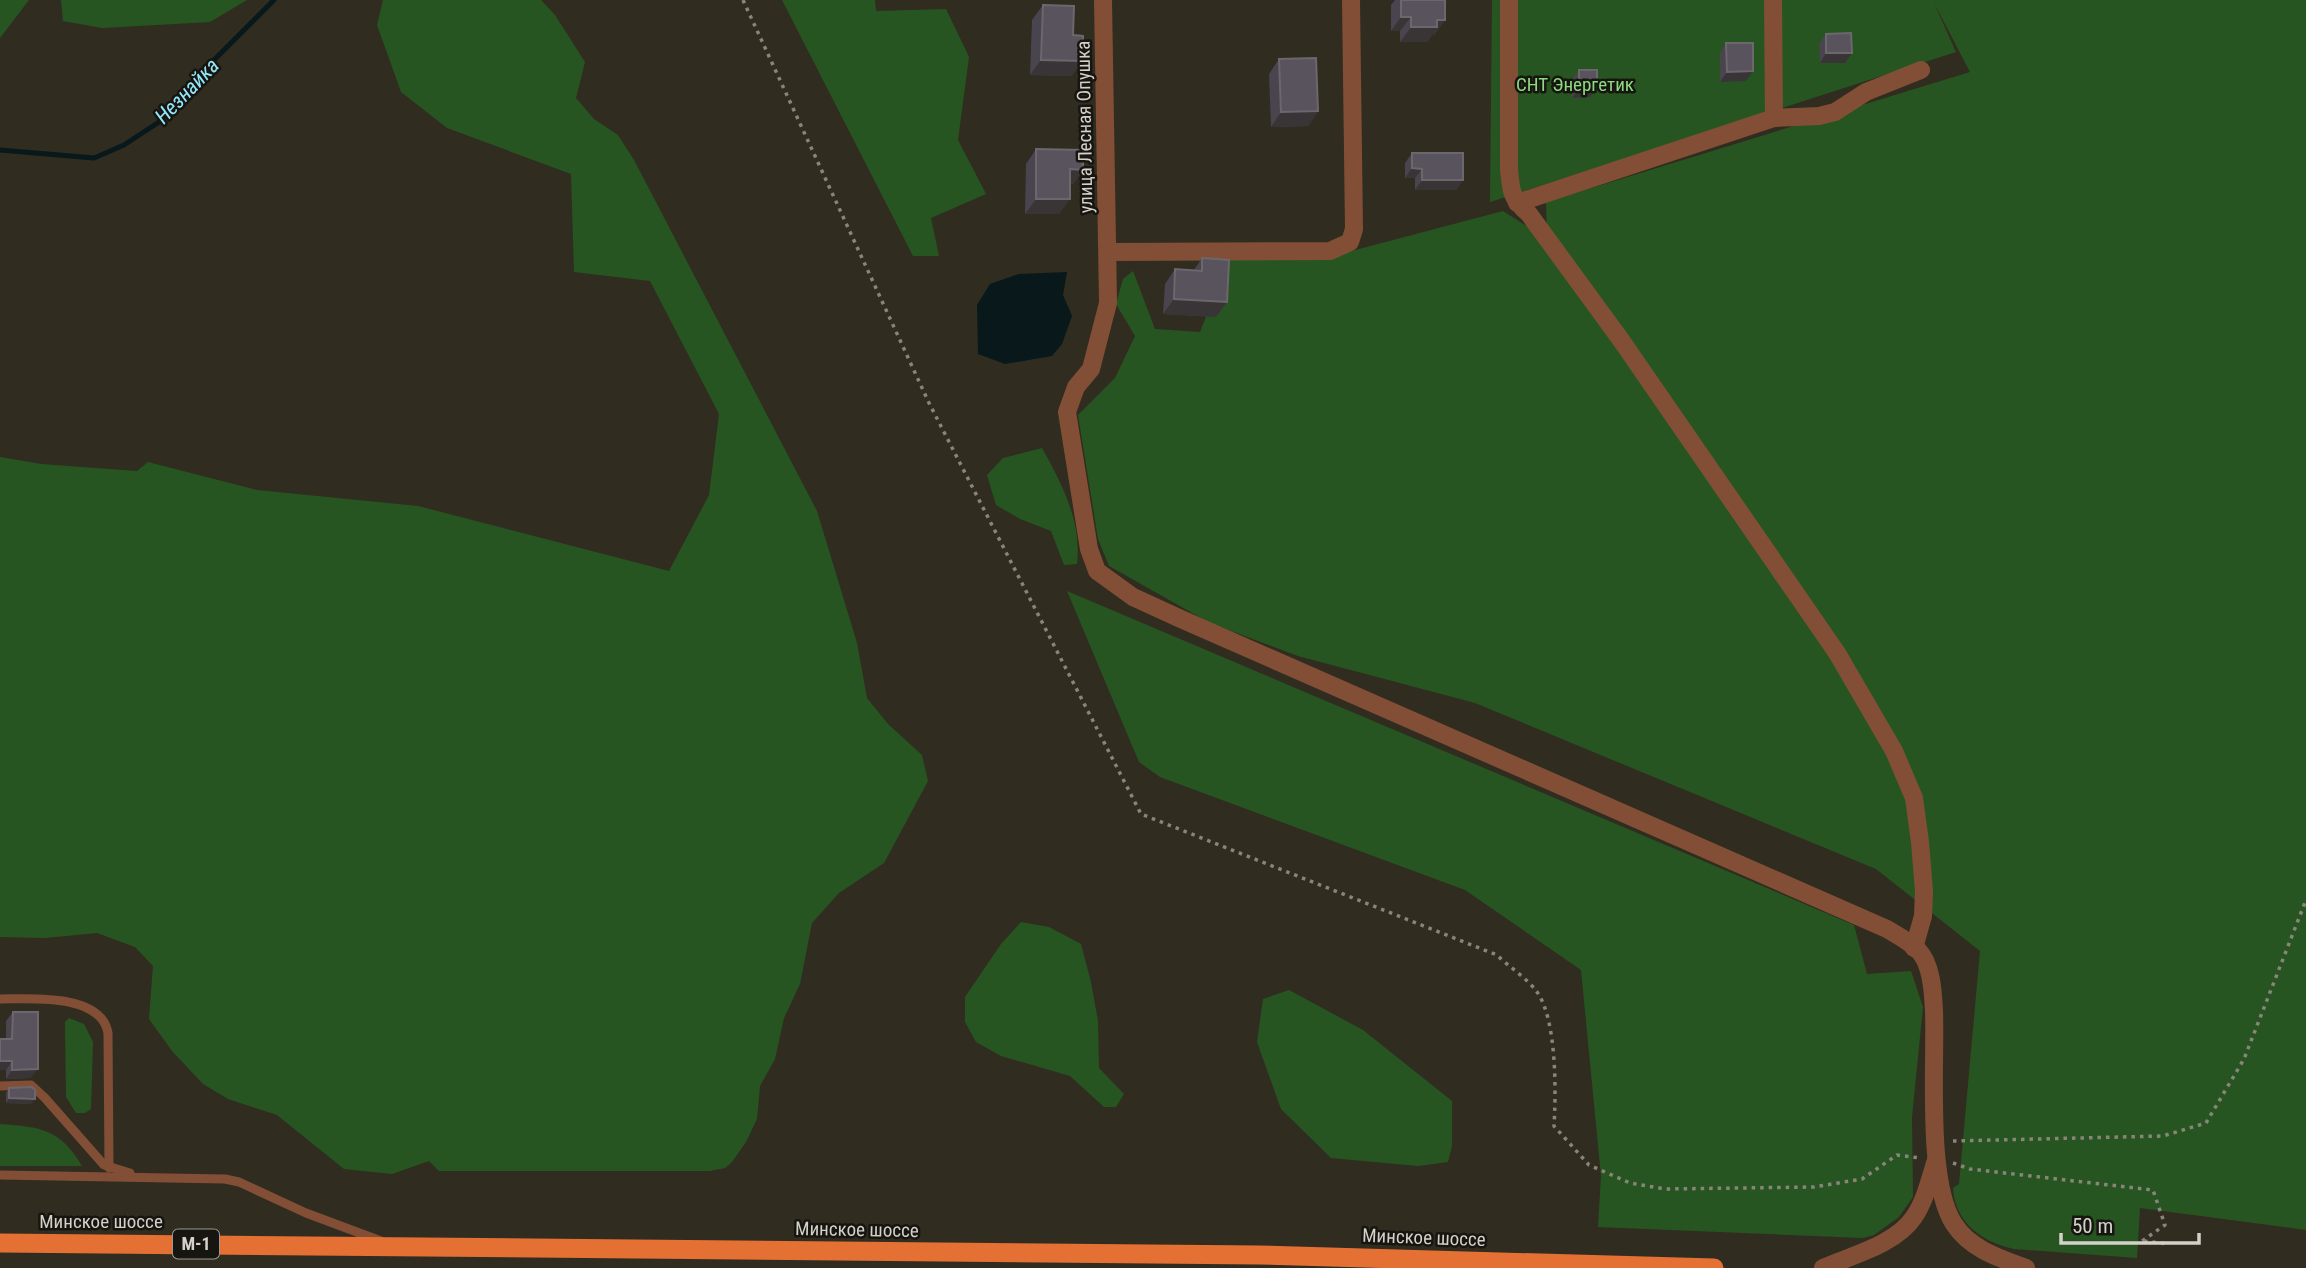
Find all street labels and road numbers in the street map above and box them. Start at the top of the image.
street label: улица Лесная Опушка [1071,40,1098,213]
street label: Минское шоссе [39,1210,163,1233]
street label: Минское шоссе [795,1217,919,1242]
street label: Минское шоссе [1362,1224,1486,1251]
road number: М-1 [173,1230,219,1259]

